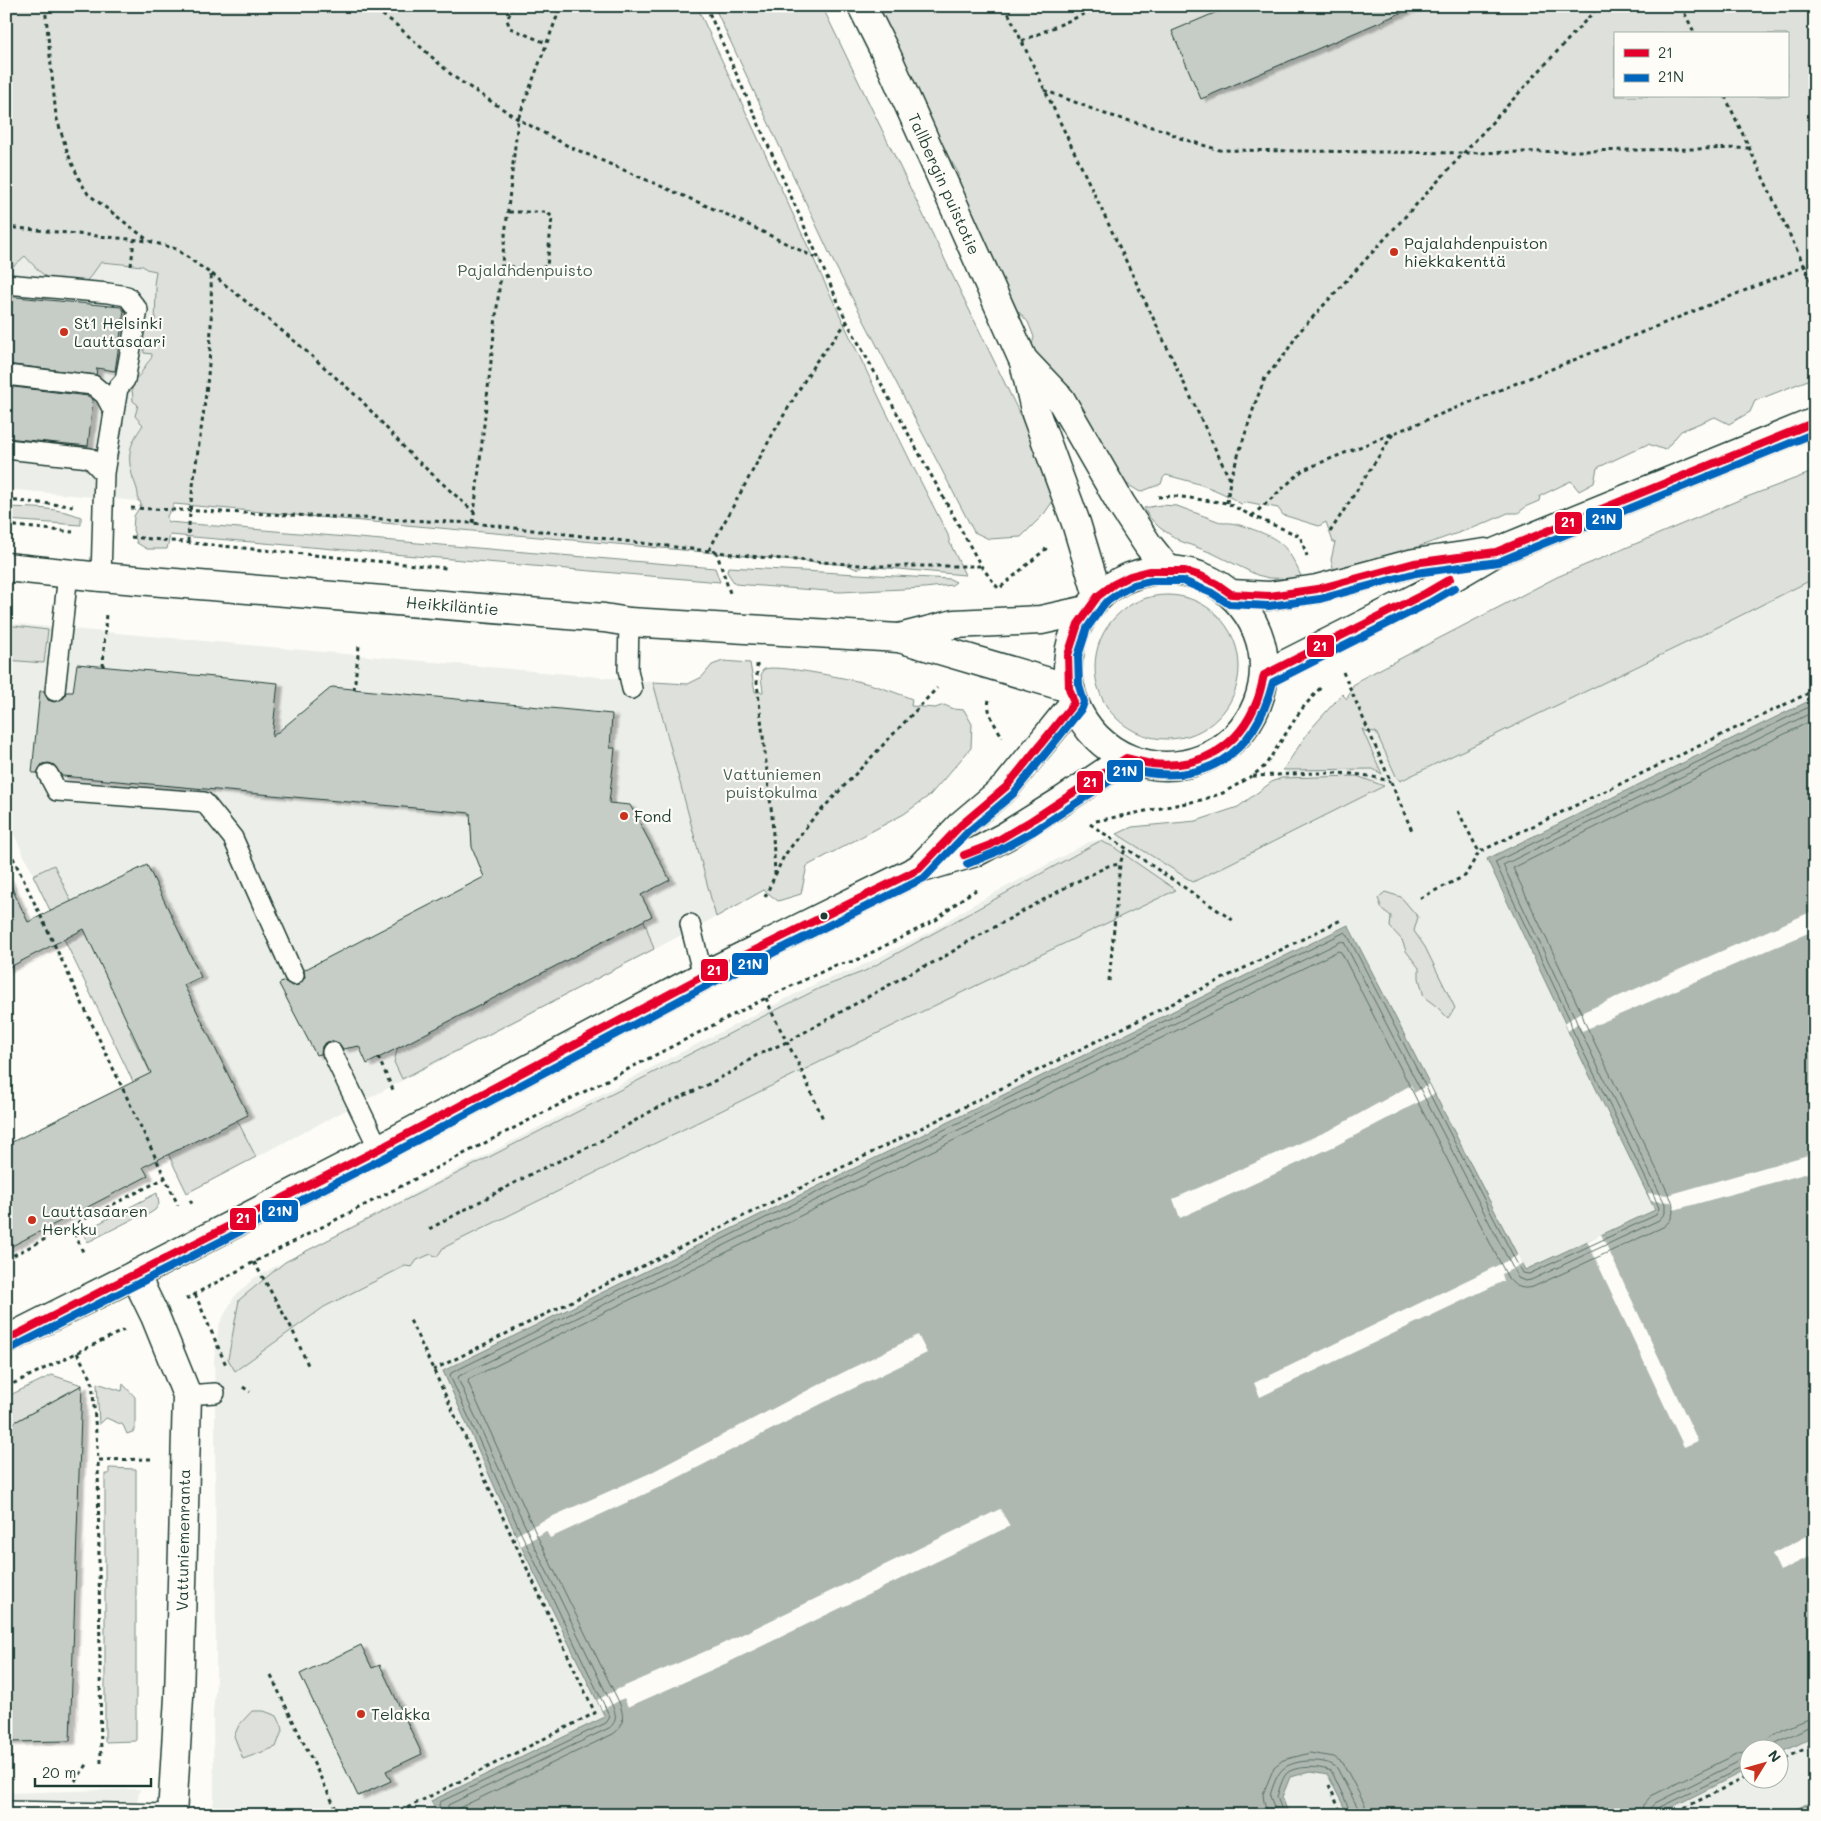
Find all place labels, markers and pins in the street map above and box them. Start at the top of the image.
place label: Pajalahdenpuiston hiekkakenttä [1404,232,1548,271]
marker: Pajalahdenpuiston hiekkakenttä [1388,246,1400,258]
place label: St1 Helsinki Lauttasaari [74,312,166,351]
marker: St1 Helsinki Lauttasaari [58,326,70,338]
place label: Fond [634,805,671,826]
marker: Fond [618,810,630,822]
unlabelled marker [819,911,829,921]
place label: Lauttasaaren Herkku [42,1200,148,1239]
marker: Lauttasaaren Herkku [26,1214,38,1226]
place label: Telakka [371,1703,431,1724]
marker: Telakka [355,1708,367,1720]

